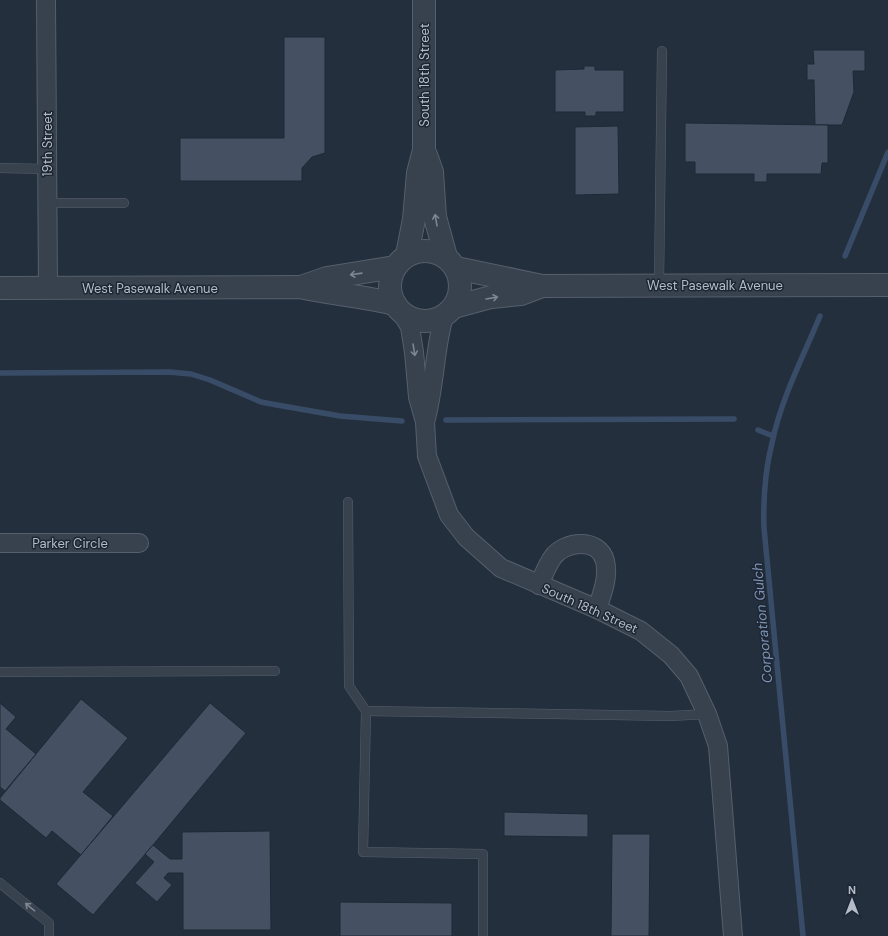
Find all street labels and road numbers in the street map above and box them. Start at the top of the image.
street label: South 18th Street [416,23,433,127]
street label: 19th Street [39,111,56,177]
street label: West Pasewalk Avenue [647,277,783,294]
street label: West Pasewalk Avenue [82,280,218,297]
street label: Parker Circle [32,535,108,552]
street label: South 18th Street [539,580,641,637]

